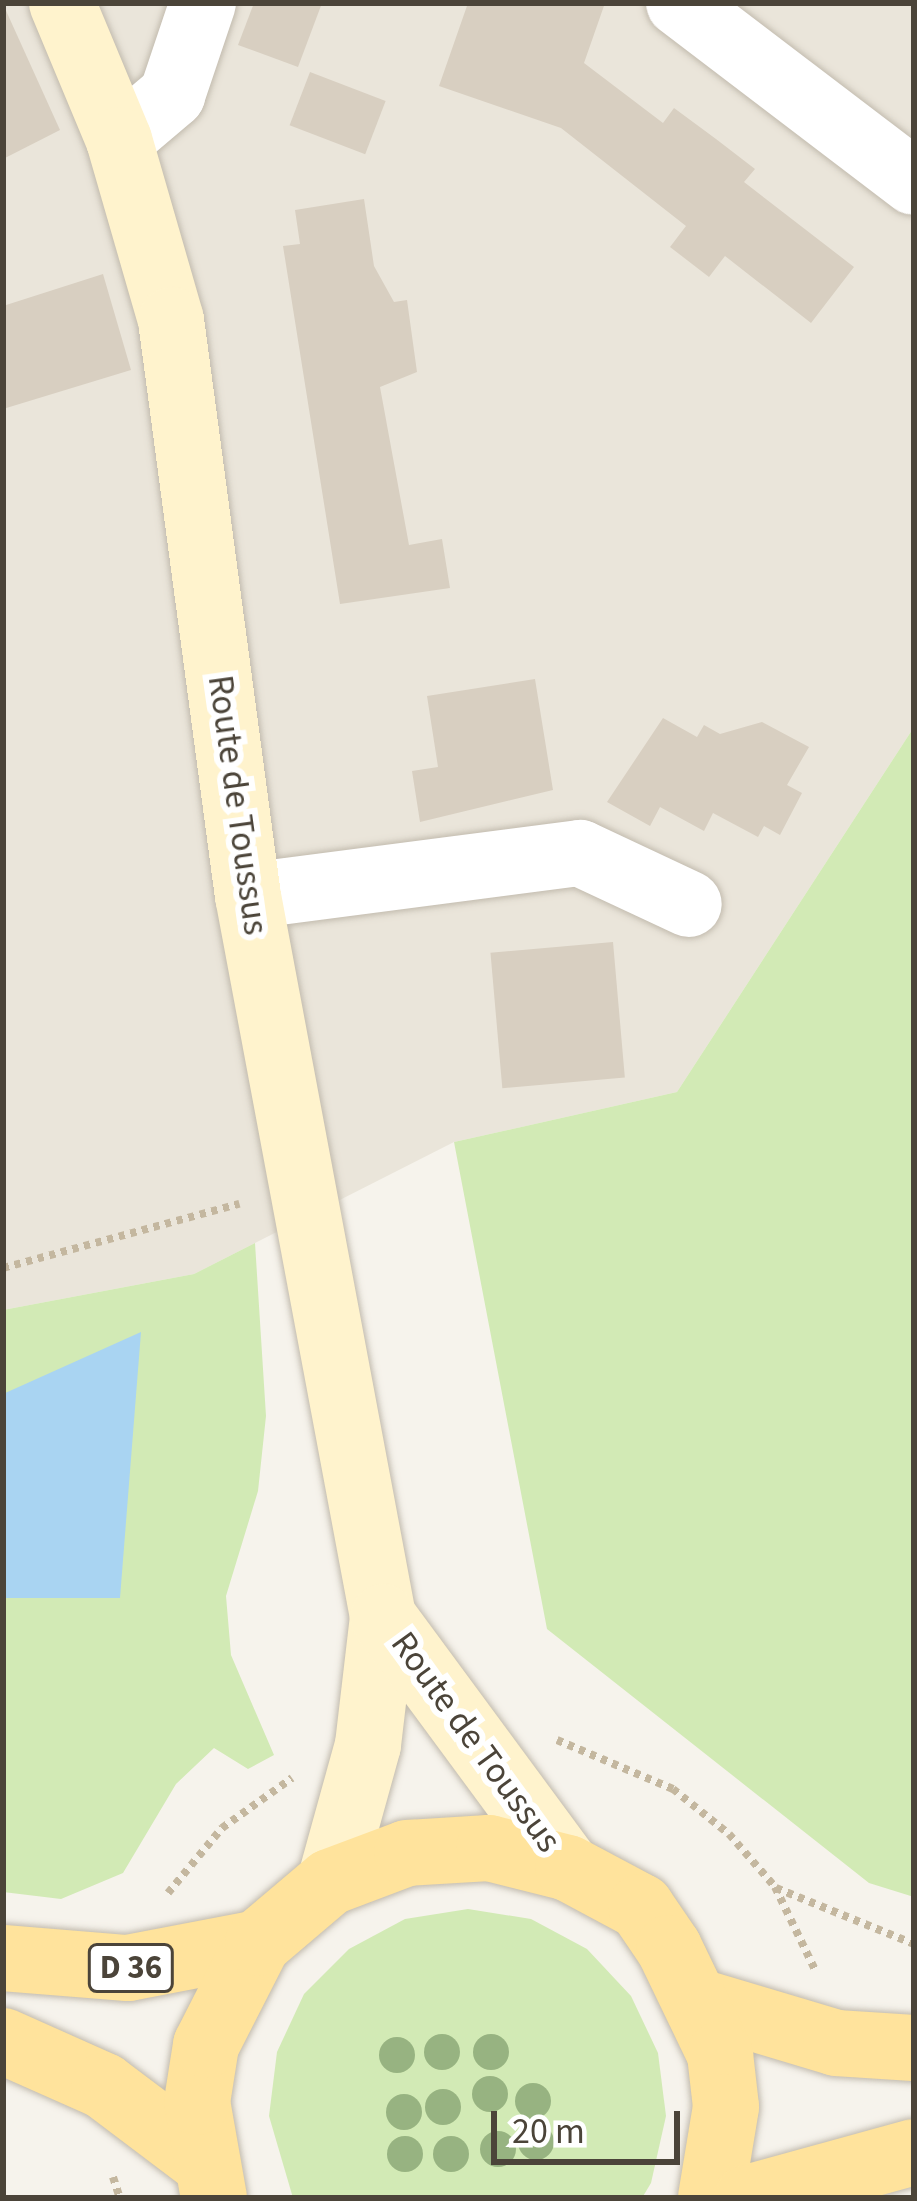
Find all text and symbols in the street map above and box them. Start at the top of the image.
street label: Route de Toussus [198,672,278,938]
street label: Route de Toussus [382,1623,570,1861]
road number: D 36 [86,1941,176,1995]
scale bar [497,2087,686,2161]
text: 20 m [512,2106,585,2157]

